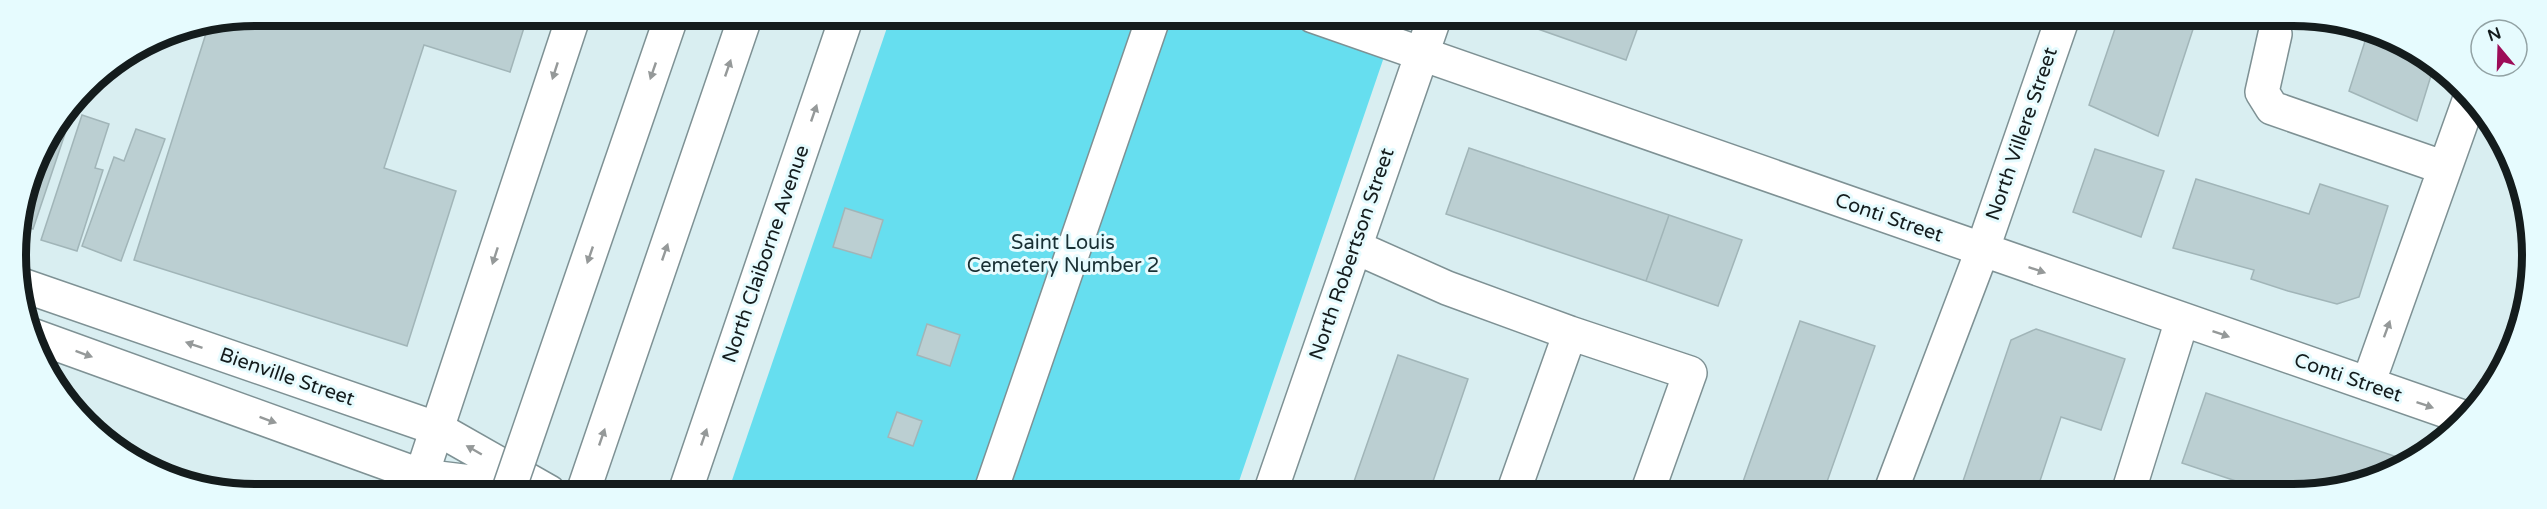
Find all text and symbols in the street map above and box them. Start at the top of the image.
north arrow [2469,18,2529,78]
text: N [2485,23,2504,46]
street label: North Villere Street [1981,44,2063,224]
one-way arrow [724,59,734,77]
one-way arrow [550,62,560,80]
one-way arrow [648,62,657,80]
one-way arrow [810,104,820,122]
street label: North Claiborne Avenue [717,142,815,366]
street label: North Robertson Street [1304,145,1400,363]
street label: Conti Street [1832,188,1947,248]
park label: Saint Louis Cemetery Number 2 [967,231,1159,278]
one-way arrow [661,243,671,261]
one-way arrow [584,246,594,264]
one-way arrow [490,247,499,265]
one-way arrow [2028,266,2046,275]
one-way arrow [2383,320,2393,338]
one-way arrow [2212,329,2230,339]
one-way arrow [184,339,202,349]
street label: Bienville Street [216,343,358,411]
street label: Conti Street [2291,348,2406,408]
one-way arrow [76,350,94,360]
one-way arrow [2417,400,2435,410]
one-way arrow [259,416,277,426]
one-way arrow [598,428,608,446]
one-way arrow [700,428,710,446]
one-way arrow [465,445,482,455]

